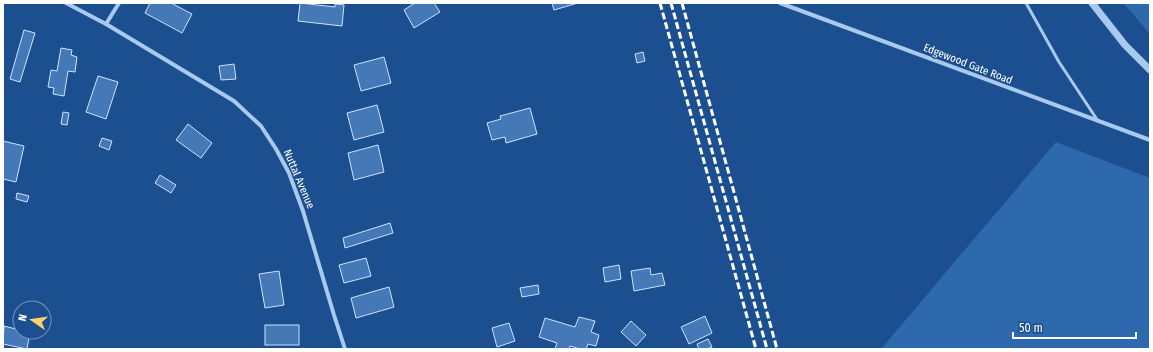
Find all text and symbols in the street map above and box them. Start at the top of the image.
street label: Edgewood Gate Road [922,41,1014,87]
street label: Nuttal Avenue [281,147,317,211]
north arrow [12,300,52,340]
text: N [16,313,30,323]
scale bar [1013,314,1136,340]
text: 50 m [1019,321,1043,335]

